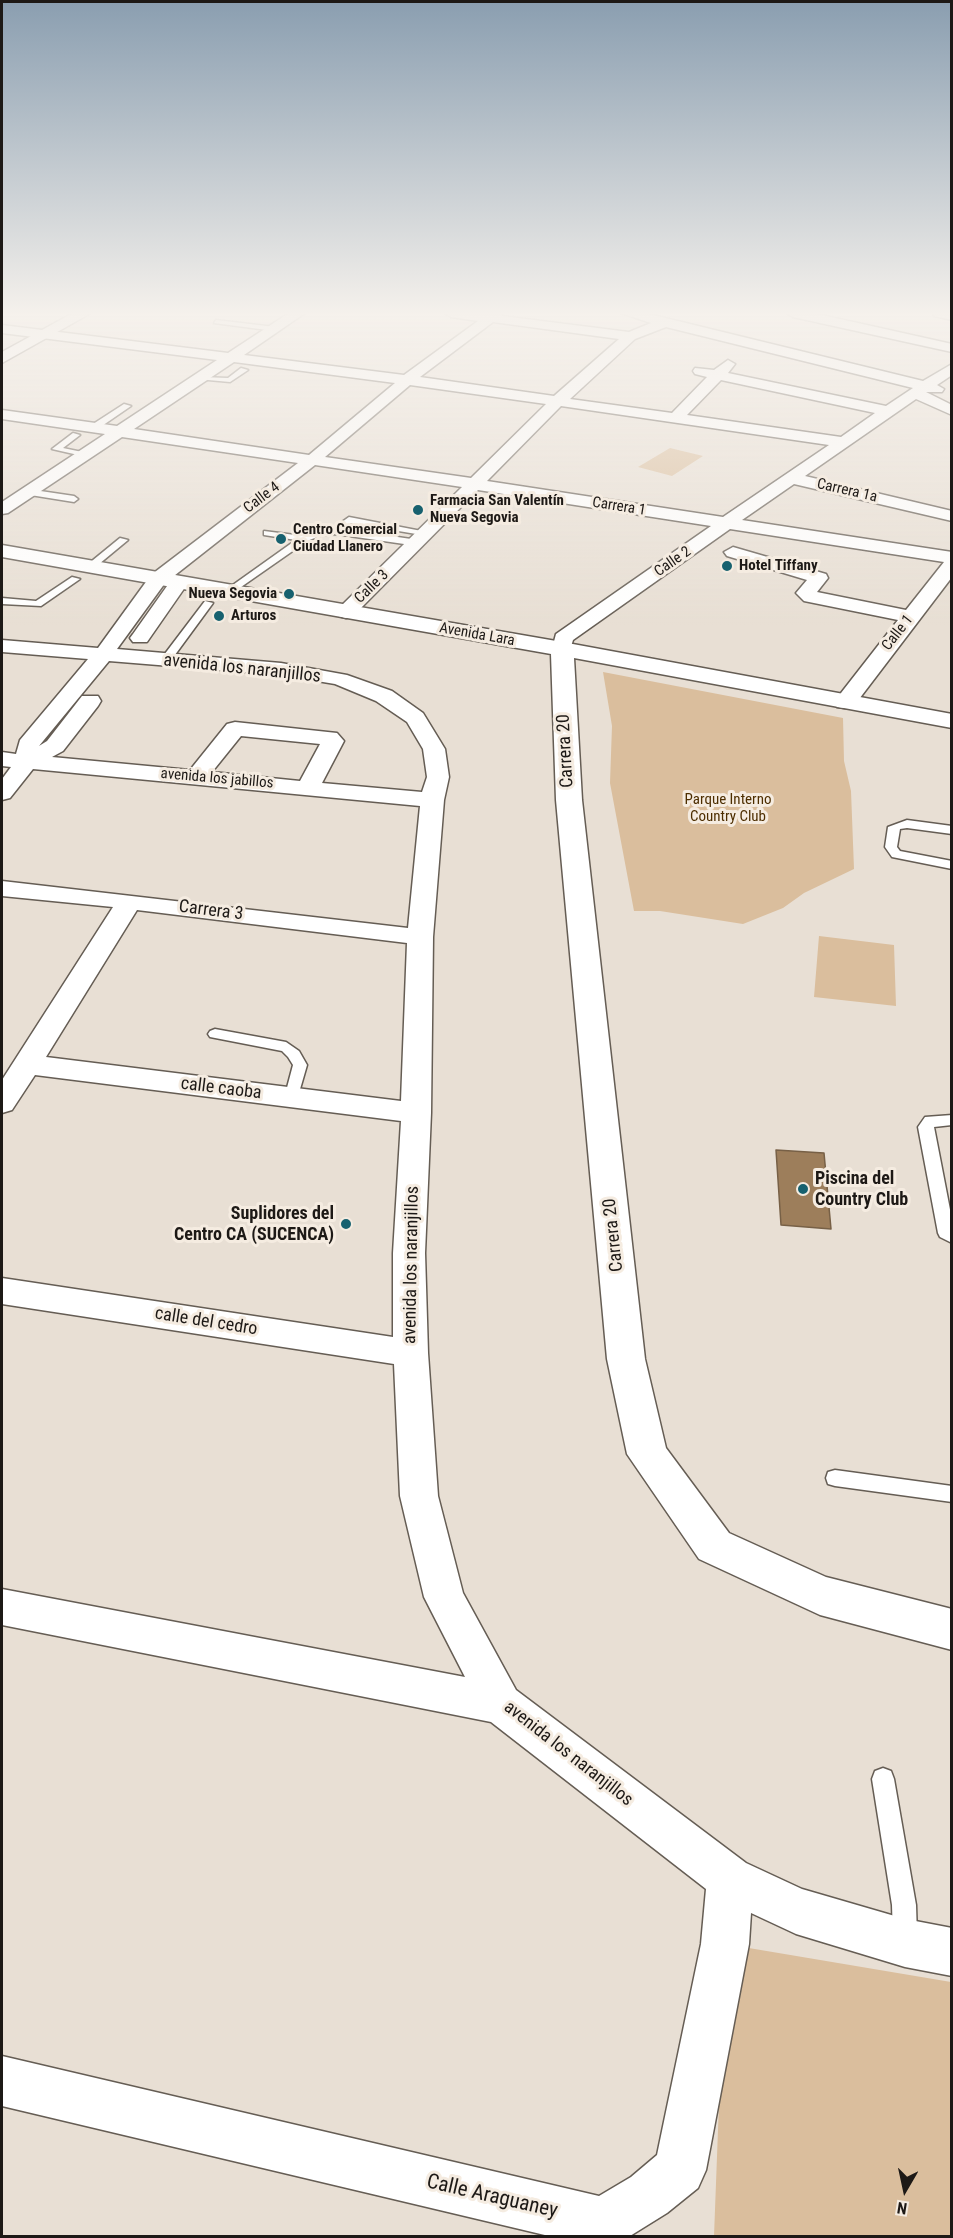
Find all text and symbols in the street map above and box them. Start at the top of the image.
street label: Carrera 1a [815,475,879,507]
street label: Calle 4 [240,479,284,517]
place label: Farmacia San Valentín Nueva Segovia [430,492,564,527]
street label: Carrera 1 [591,494,647,520]
marker: Farmacia San Valentín Nueva Segovia [411,503,425,517]
place label: Centro Comercial Ciudad Llanero [293,521,397,556]
marker: Centro Comercial Ciudad Llanero [274,532,288,546]
street label: Calle 2 [651,543,695,581]
place label: Hotel Tiffany [739,557,818,575]
marker: Hotel Tiffany [720,559,734,573]
street label: Calle 3 [351,566,393,608]
place label: Nueva Segovia [188,585,277,603]
marker: Nueva Segovia [282,587,296,601]
place label: Arturos [231,607,276,625]
marker: Arturos [212,609,226,623]
street label: Calle 1 [878,612,918,654]
street label: Avenida Lara [438,620,516,650]
street label: avenida los naranjillos [162,650,322,688]
street label: Carrera 20 [553,714,579,788]
street label: avenida los jabillos [160,765,274,793]
park label: Parque Interno Country Club [685,791,771,826]
street label: Carrera 3 [178,896,244,926]
street label: calle caoba [179,1073,263,1105]
place label: Piscina del Country Club [815,1168,908,1210]
marker: Piscina del Country Club [796,1182,810,1196]
street label: avenida los naranjillos [400,1186,424,1344]
street label: Carrera 20 [599,1197,629,1273]
place label: Suplidores del Centro CA (SUCENCA) [174,1203,334,1246]
marker: Suplidores del Centro CA (SUCENCA) [339,1217,353,1231]
street label: calle del cedro [153,1303,259,1341]
street label: avenida los naranjillos [499,1697,637,1811]
north arrow [875,2160,935,2220]
street label: Calle Araguaney [424,2170,560,2224]
text: N [896,2198,908,2218]

